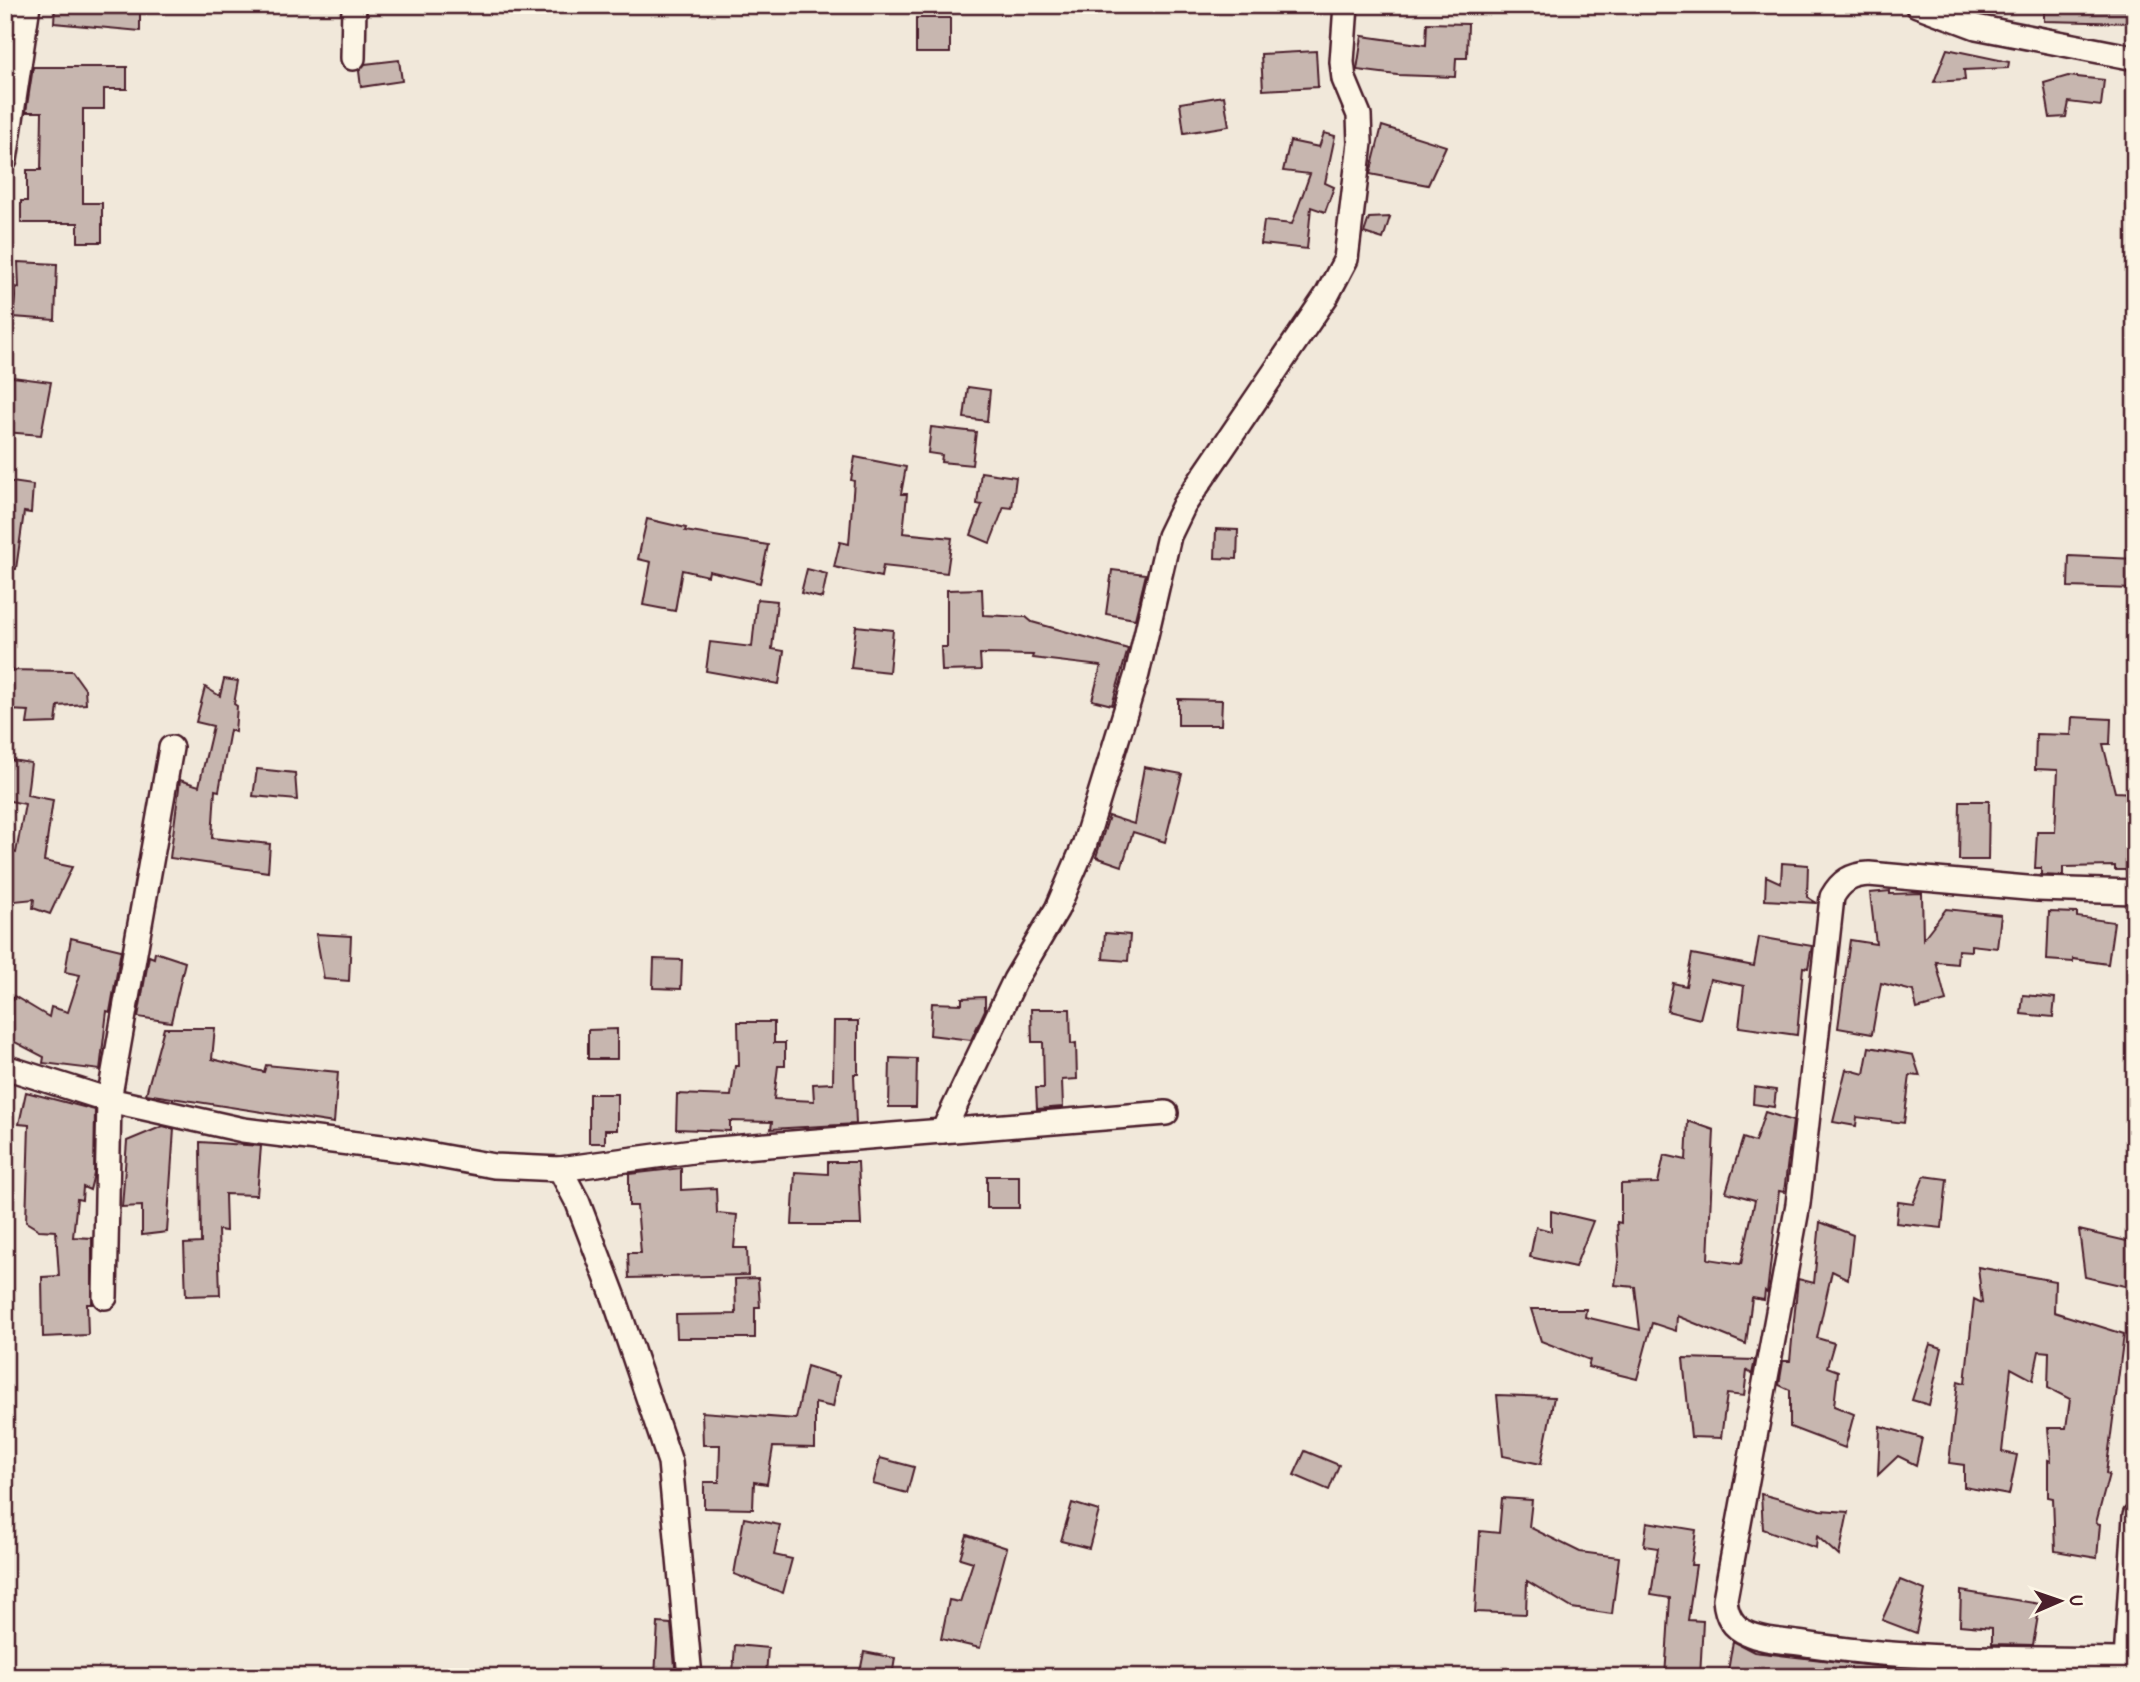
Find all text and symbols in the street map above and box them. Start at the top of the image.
north arrow [2024,1566,2094,1636]
text: U [2064,1595,2090,1607]

